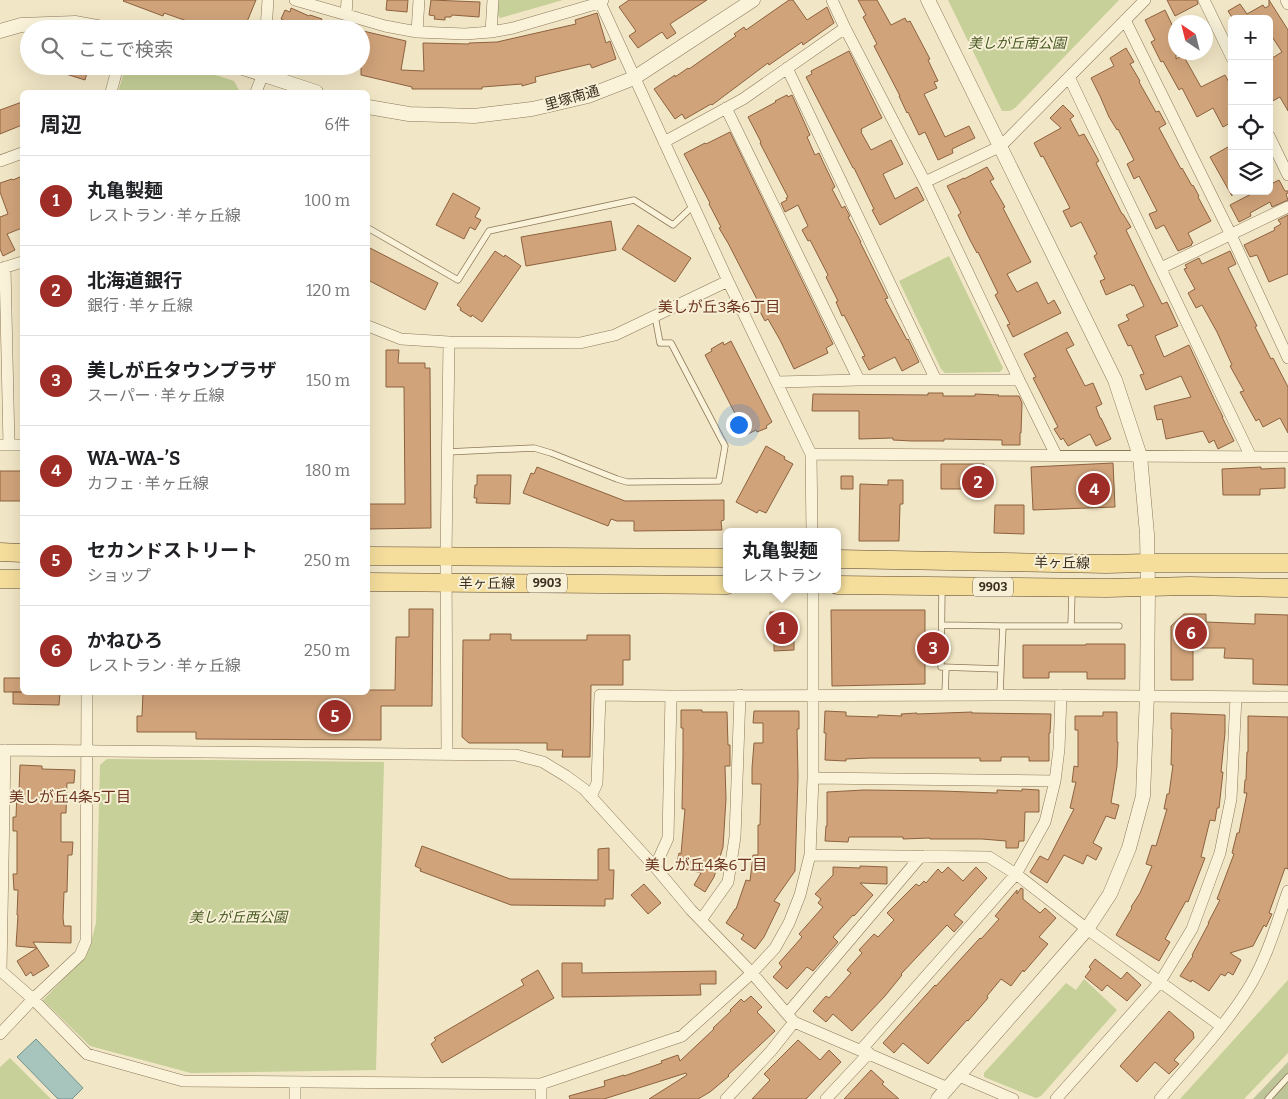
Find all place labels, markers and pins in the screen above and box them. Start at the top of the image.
pin: 2 [962,463,994,501]
pin: 4 [1078,470,1110,508]
pin: 1 [766,609,798,647]
pin: 6 [1175,614,1207,652]
pin: 3 [917,629,949,667]
pin: 5 [319,697,351,735]

